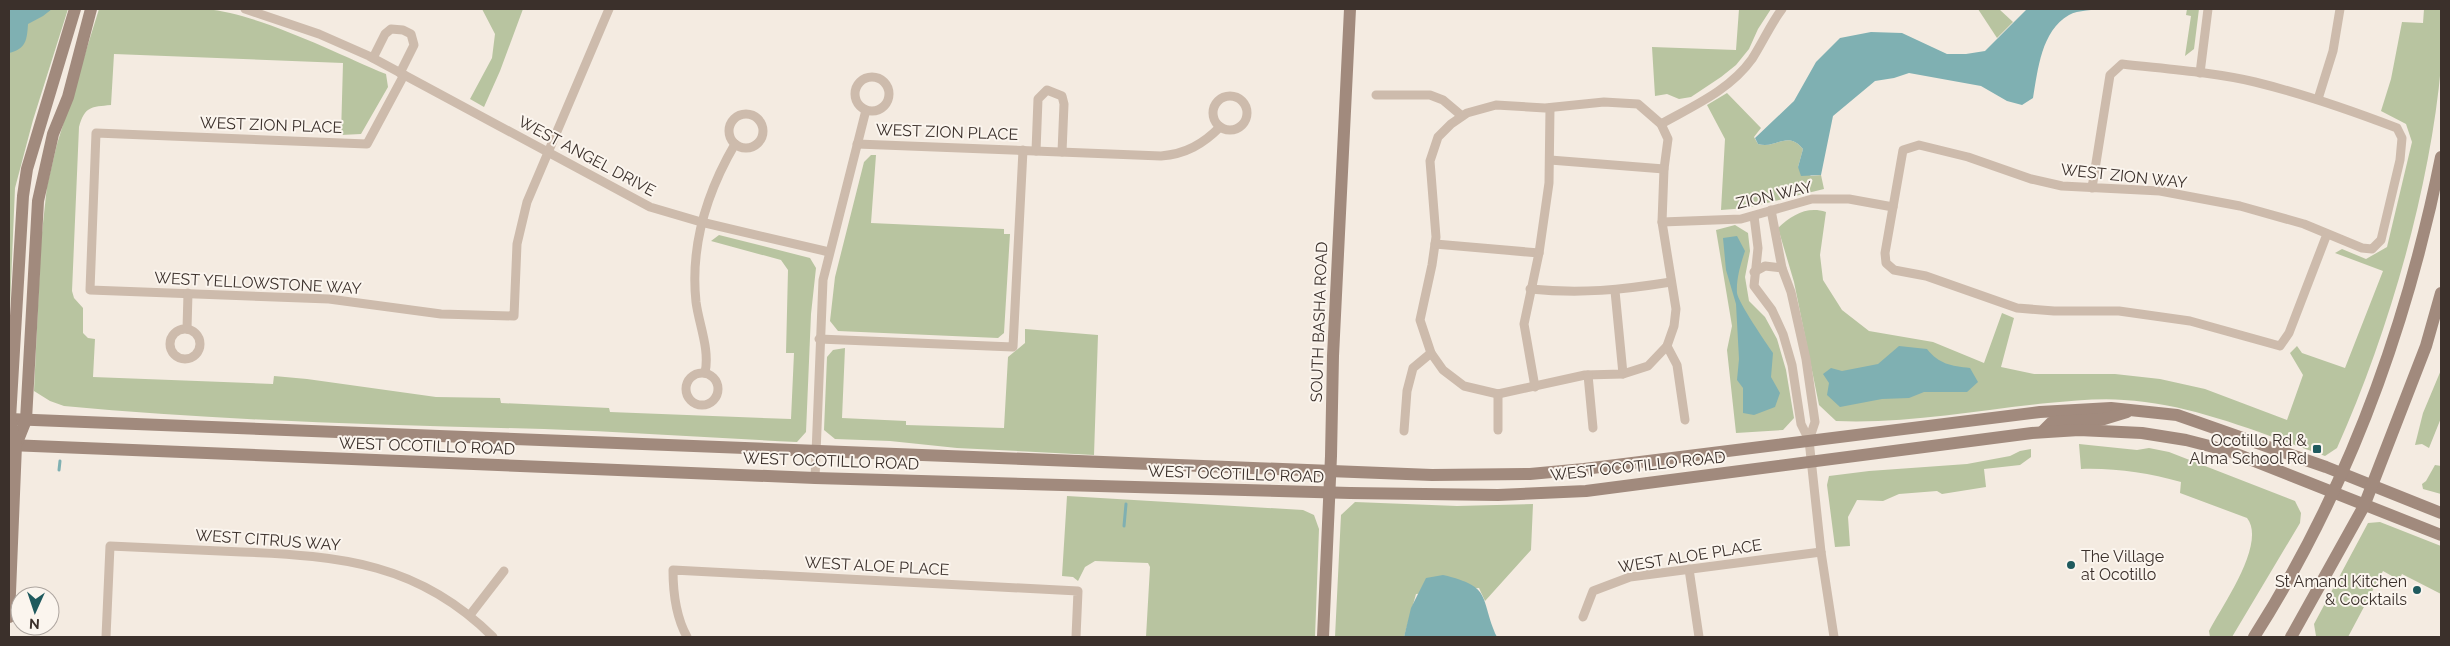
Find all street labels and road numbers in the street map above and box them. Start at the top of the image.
street label: WEST ANGEL DRIVE [515,112,659,200]
street label: WEST ZION PLACE [200,113,343,137]
street label: WEST ZION PLACE [876,120,1019,144]
street label: WEST ZION WAY [2060,160,2189,192]
street label: ZION WAY [1734,177,1815,213]
street label: SOUTH BASHA ROAD [1307,241,1331,403]
street label: WEST YELLOWSTONE WAY [154,268,363,298]
street label: WEST OCOTILLO ROAD [339,433,515,459]
street label: WEST OCOTILLO ROAD [1549,447,1727,485]
street label: WEST OCOTILLO ROAD [743,448,919,474]
street label: WEST OCOTILLO ROAD [1148,461,1324,487]
street label: WEST CITRUS WAY [195,525,342,555]
street label: WEST ALOE PLACE [1617,535,1763,577]
street label: WEST ALOE PLACE [804,553,950,579]

